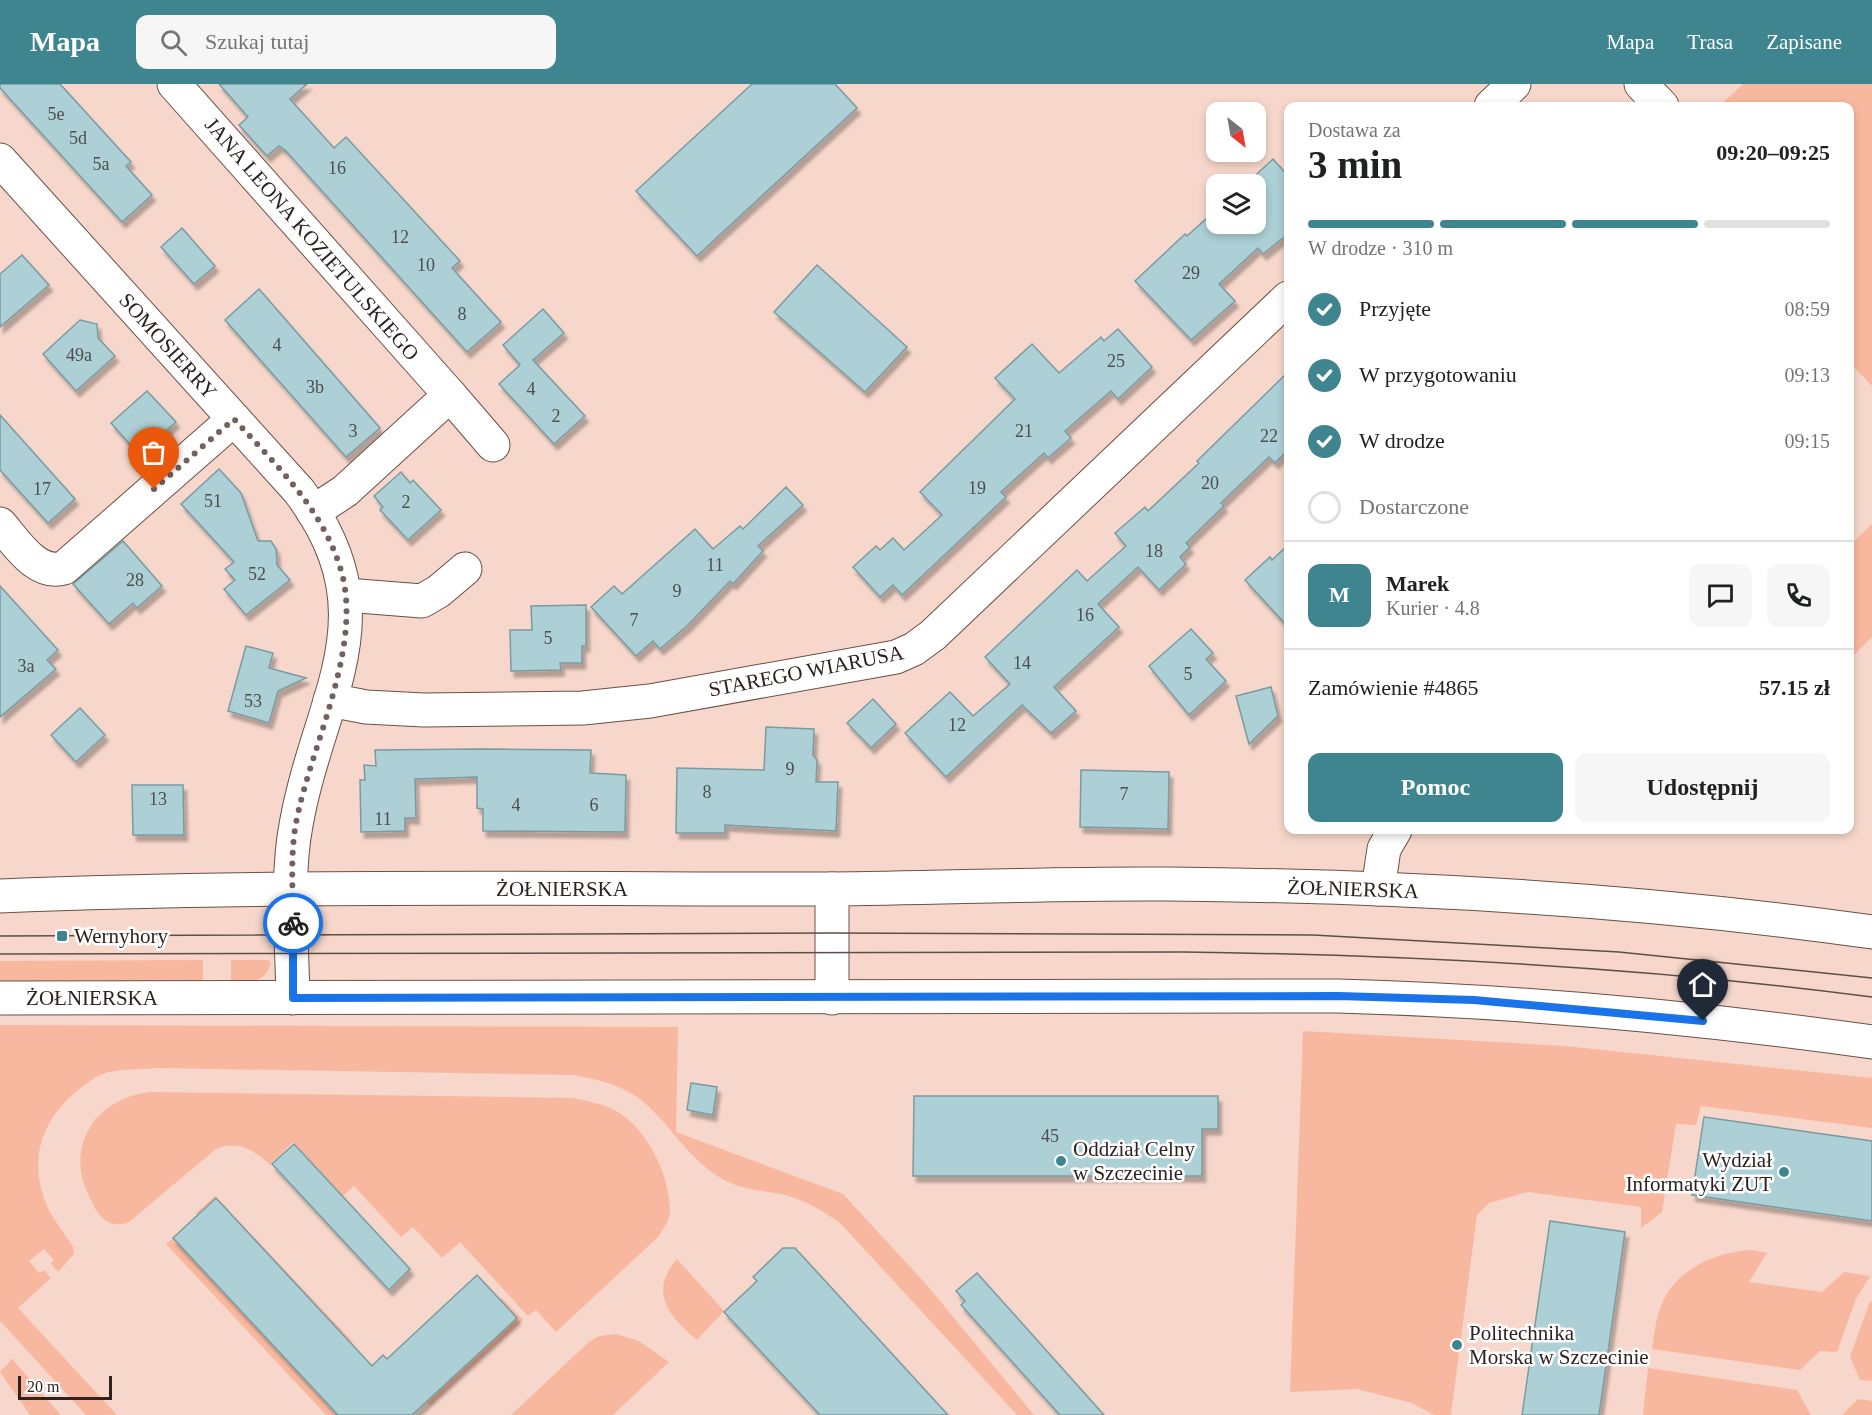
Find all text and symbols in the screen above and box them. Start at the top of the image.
search box [136,15,556,69]
text: Mapa [30,26,100,57]
icon: search [157,26,190,59]
text: Szukaj tutaj [205,29,309,54]
text: Mapa [1606,30,1654,54]
text: Trasa [1687,30,1733,54]
text: Zapisane [1766,30,1842,54]
north arrow [1206,102,1266,162]
map controls [1206,102,1266,234]
house number: 5e [48,104,65,124]
street label: JANA LEONA KOZIETULSKIEGO [200,113,424,365]
text: Dostawa za [1308,119,1401,141]
house number: 5d [69,128,87,148]
text: 09:20–09:25 [1716,140,1830,165]
text: 3 min [1308,143,1402,186]
house number: 5a [93,154,110,174]
house number: 16 [328,158,346,178]
button: layers [1206,174,1266,234]
house number: 12 [391,227,409,247]
text: W drodze · 310 m [1308,237,1453,259]
house number: 10 [417,255,435,275]
house number: 29 [1182,263,1200,283]
street label: SOMOSIERRY [114,288,222,404]
icon: check [1308,293,1341,326]
text: Przyjęte [1359,296,1431,321]
text: 08:59 [1784,298,1830,320]
house number: 8 [458,304,467,324]
house number: 4 [273,335,282,355]
house number: 49a [66,345,92,365]
house number: 25 [1107,351,1125,371]
icon: check [1308,359,1341,392]
text: W przygotowaniu [1359,362,1517,387]
text: 09:13 [1784,364,1830,386]
house number: 3b [306,377,324,397]
house number: 4 [527,379,536,399]
house number: 2 [552,406,561,426]
house number: 3 [349,421,358,441]
house number: 21 [1015,421,1033,441]
icon: check [1308,425,1341,458]
house number: 22 [1260,426,1278,446]
pin [128,427,179,489]
text: W drodze [1359,428,1445,453]
text: 09:15 [1784,430,1830,452]
icon: bag [137,436,170,469]
house number: 20 [1201,473,1219,493]
house number: 19 [968,478,986,498]
house number: 17 [33,479,51,499]
house number: 51 [204,491,222,511]
house number: 2 [402,492,411,512]
text: Dostarczone [1359,494,1469,519]
house number: 18 [1145,541,1163,561]
house number: 11 [706,555,724,575]
house number: 52 [248,564,266,584]
button: chat [1689,564,1752,627]
button: phone [1767,564,1830,627]
house number: 28 [126,570,144,590]
text: Marek [1386,571,1449,596]
house number: 9 [673,581,682,601]
text: M [1329,582,1350,607]
text: Kurier · 4.8 [1386,597,1480,619]
house number: 16 [1076,605,1094,625]
house number: 7 [630,610,639,630]
house number: 5 [544,628,553,648]
street label: STAREGO WIARUSA [707,640,906,702]
house number: 14 [1013,653,1031,673]
house number: 3a [18,656,35,676]
house number: 5 [1184,664,1193,684]
text: Zamówienie #4865 [1308,675,1478,700]
text: 57.15 zł [1759,675,1830,700]
house number: 53 [244,691,262,711]
house number: 12 [948,715,966,735]
button: Pomoc [1308,753,1563,822]
button: Udostępnij [1575,753,1830,822]
house number: 9 [786,759,795,779]
house number: 8 [703,782,712,802]
house number: 7 [1120,784,1129,804]
house number: 13 [149,789,167,809]
house number: 4 [512,795,521,815]
house number: 6 [590,795,599,815]
house number: 11 [374,809,392,829]
street label: ŻOŁNIERSKA [1287,875,1420,903]
street label: ŻOŁNIERSKA [496,877,629,901]
courier [263,893,323,953]
icon: bike [277,907,310,940]
place label: Wernyhory [74,924,168,948]
marker: Wernyhory [55,929,69,943]
pin [1677,959,1728,1021]
icon: home [1686,968,1719,1001]
street label: ŻOŁNIERSKA [26,986,159,1010]
house number: 45 [1041,1126,1059,1146]
place label: Oddział Celny w Szczecinie [1073,1137,1195,1185]
place label: Wydział Informatyki ZUT [1626,1148,1772,1196]
marker: Oddział Celny w Szczecinie [1054,1154,1068,1168]
marker: Wydział Informatyki ZUT [1777,1165,1791,1179]
place label: Politechnika Morska w Szczecinie [1469,1321,1649,1369]
marker: Politechnika Morska w Szczecinie [1450,1338,1464,1352]
scale bar [18,1373,112,1400]
text: 20 m [27,1378,59,1395]

